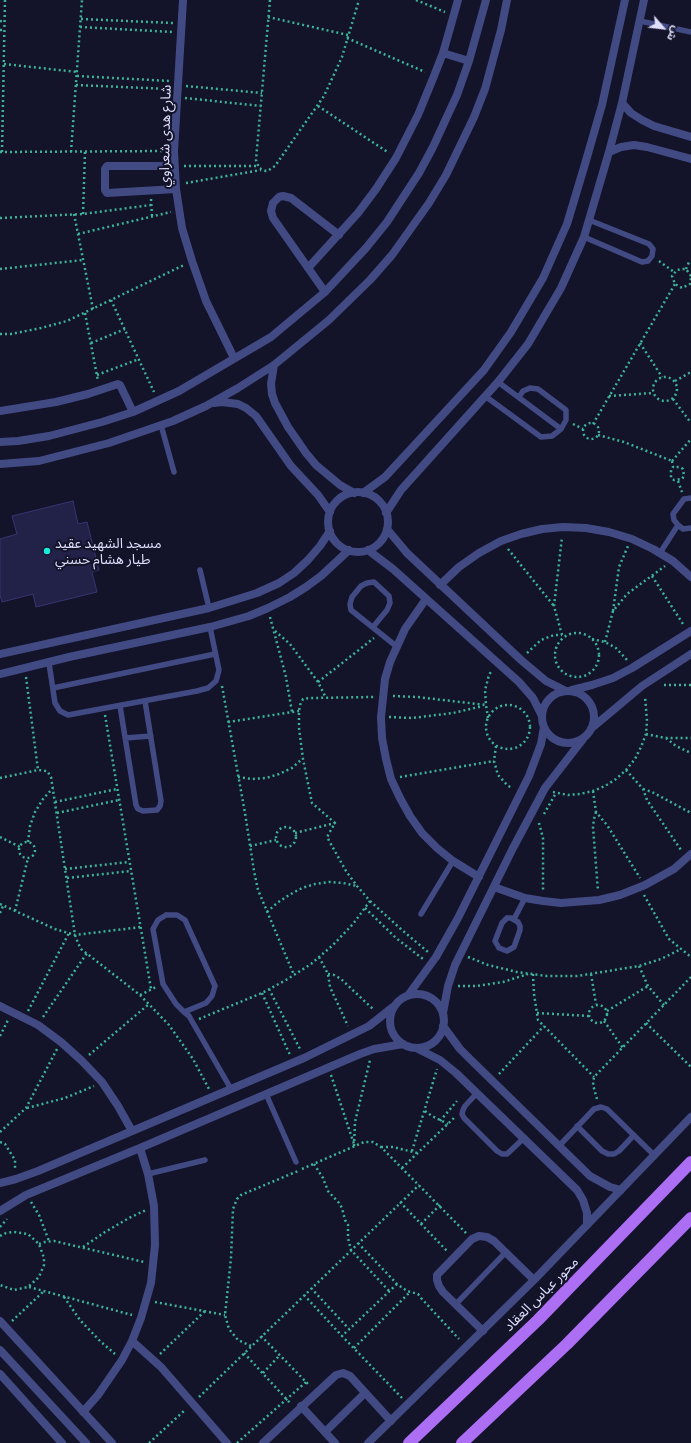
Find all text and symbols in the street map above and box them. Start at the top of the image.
north arrow [643,8,683,48]
text: ش [665,24,683,44]
street label: شارع هدى شعراوي [156,85,174,187]
place label: مسجد الشهيد عقيد طيار هشام حسني [55,535,161,568]
marker: مسجد الشهيد عقيد طيار هشام حسني [42,546,52,556]
street label: محور عباس العقاد [500,1253,582,1335]

